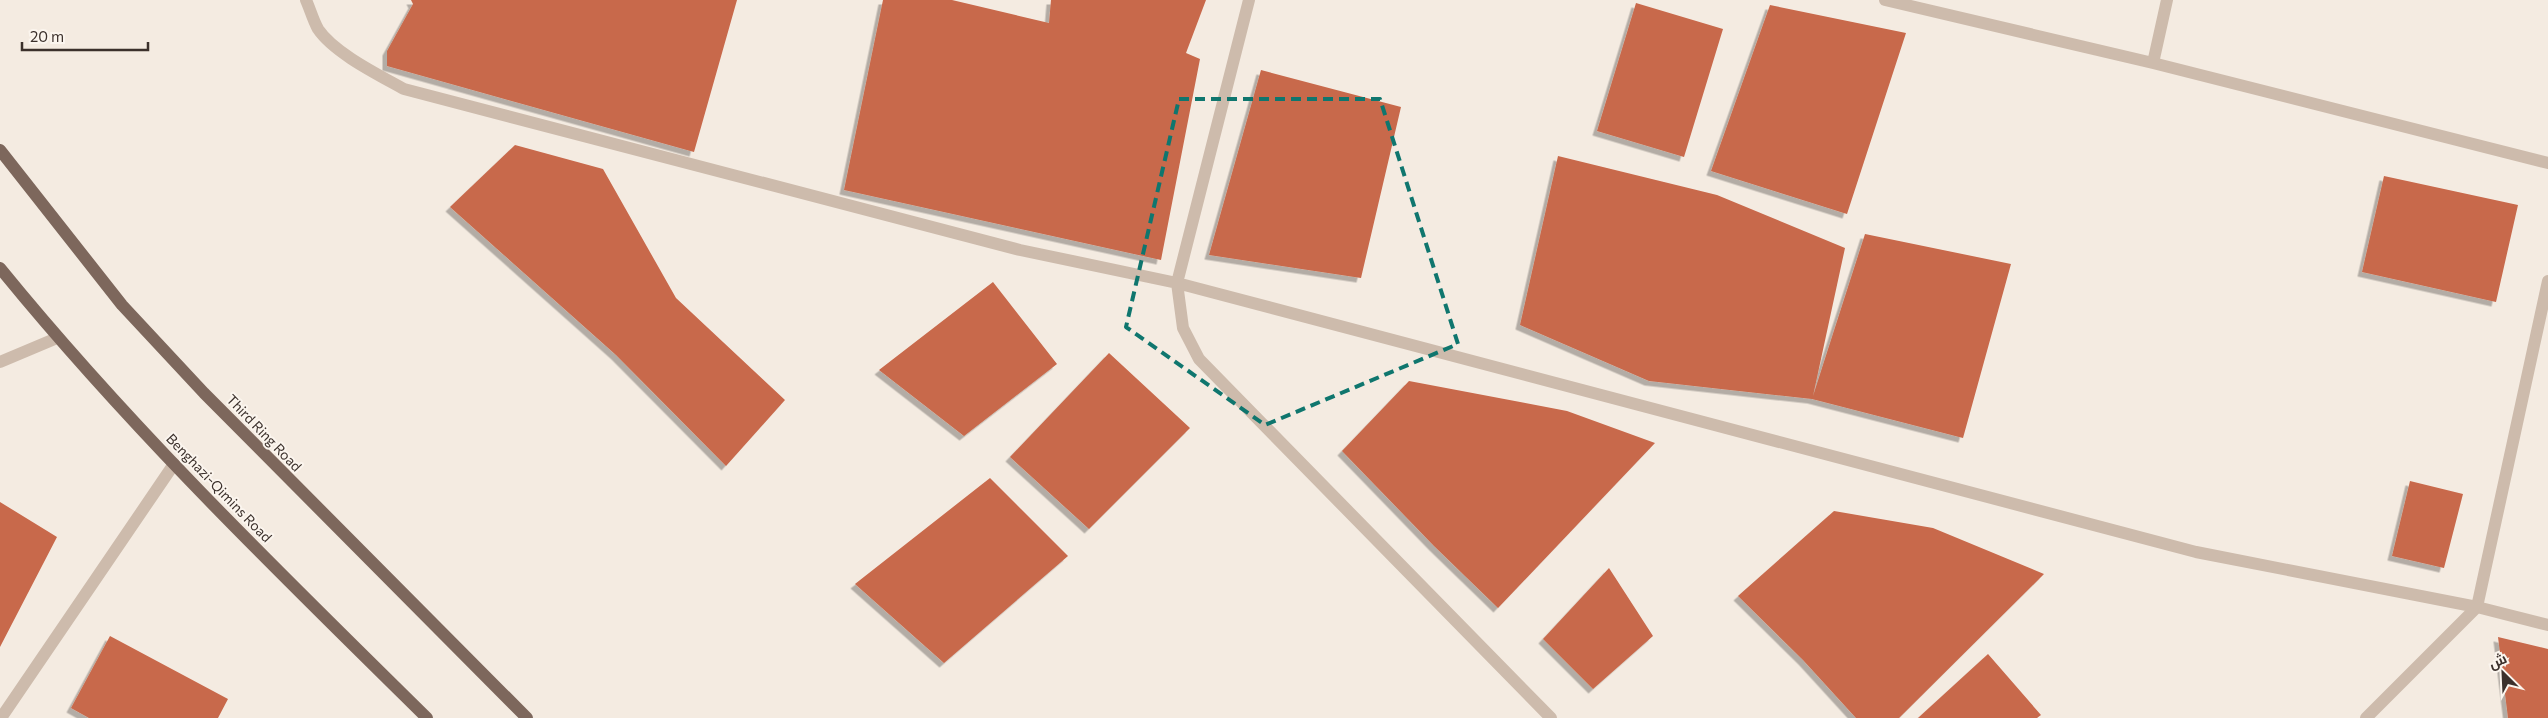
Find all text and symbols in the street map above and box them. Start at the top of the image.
scale bar [22,20,149,52]
text: 20 m [30,27,64,45]
street label: Third Ring Road [223,391,305,475]
street label: Benghazi-Qimins Road [163,430,276,546]
north arrow [2478,648,2528,698]
text: ش [2486,649,2510,673]

